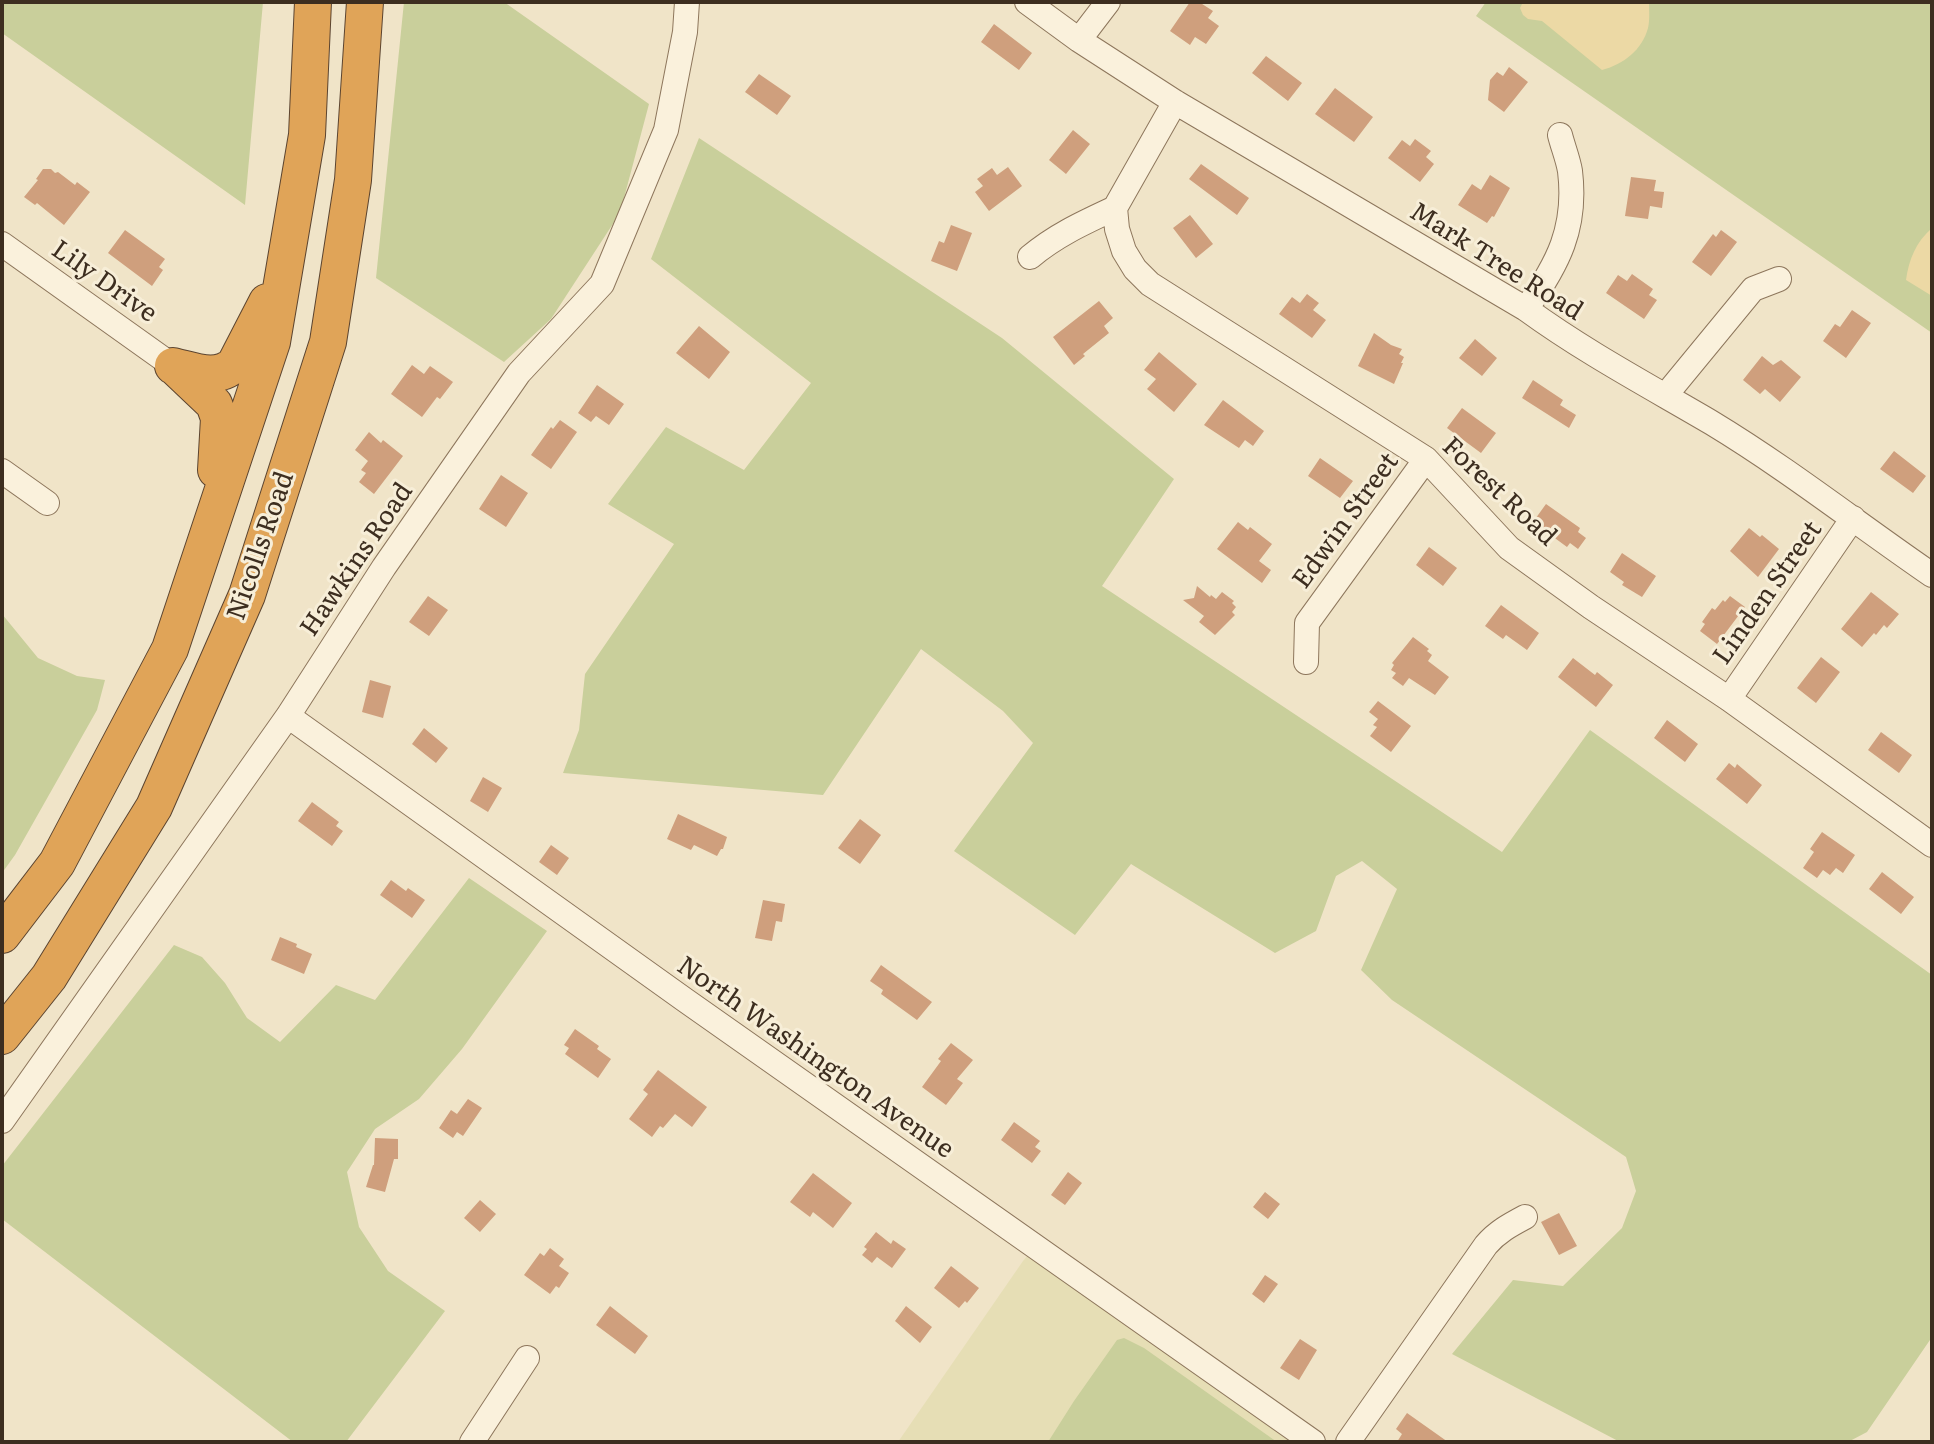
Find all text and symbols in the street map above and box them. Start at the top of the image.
street label: Mark Tree Road [1404,196,1588,328]
street label: Lily Drive [45,234,163,330]
street label: Forest Road [1435,431,1563,553]
street label: Edwin Street [1286,447,1406,595]
street label: Nicolls Road [221,468,301,624]
street label: Hawkins Road [294,477,420,643]
street label: Linden Street [1707,515,1829,671]
street label: North Washington Avenue [671,950,959,1166]

